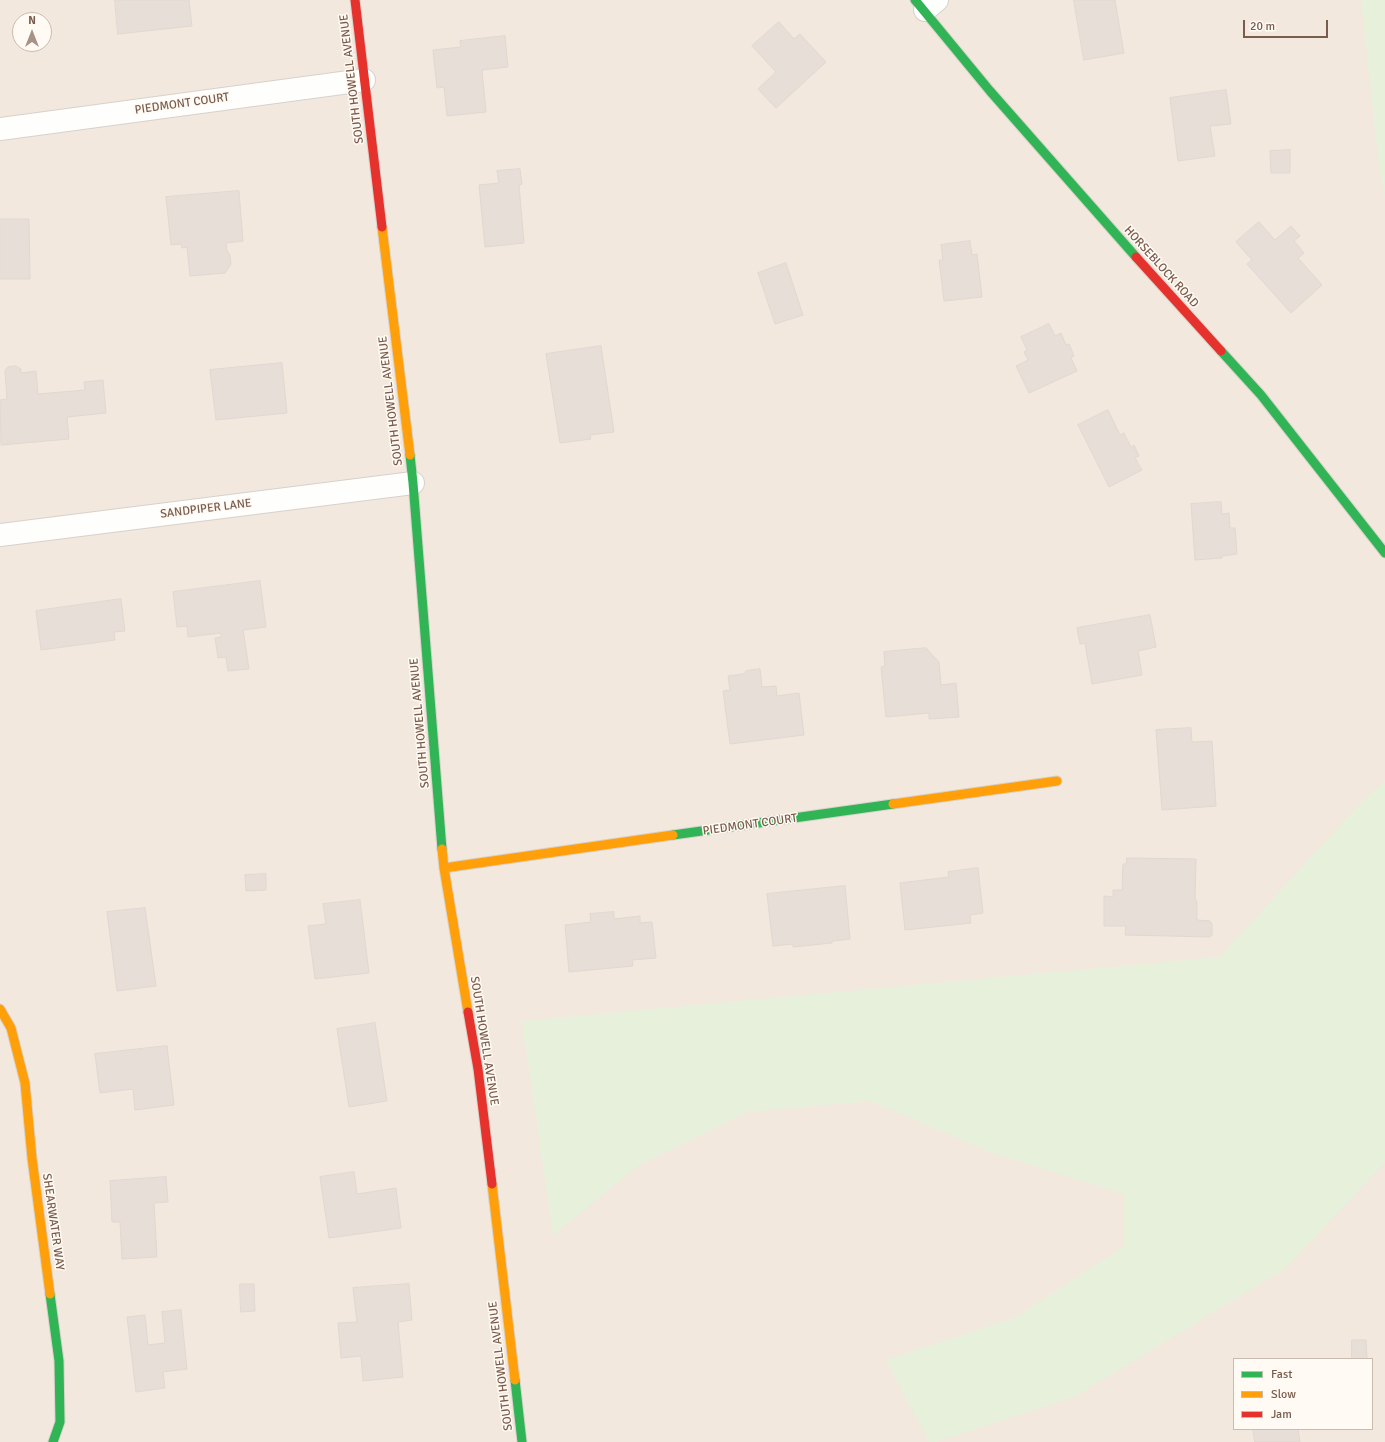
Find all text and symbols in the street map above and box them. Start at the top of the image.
north arrow [12,12,52,52]
scale bar [1245,12,1330,38]
street label: SOUTH HOWELL AVENUE [337,13,367,145]
text: N [28,14,36,27]
text: 20 m [1250,19,1275,34]
street label: PIEDMONT COURT [134,90,230,118]
street label: HORSEBLOCK ROAD [1121,223,1201,311]
street label: SOUTH HOWELL AVENUE [376,335,406,467]
street label: SANDPIPER LANE [159,496,253,522]
street label: SOUTH HOWELL AVENUE [407,657,433,789]
street label: PIEDMONT COURT [702,811,798,839]
street label: SOUTH HOWELL AVENUE [467,975,501,1107]
street label: SHEARWATER WAY [39,1173,67,1271]
street label: SOUTH HOWELL AVENUE [486,1300,516,1432]
legend [1233,1358,1373,1430]
text: Fast [1271,1367,1292,1382]
text: Slow [1271,1387,1296,1402]
text: Jam [1271,1407,1292,1422]

